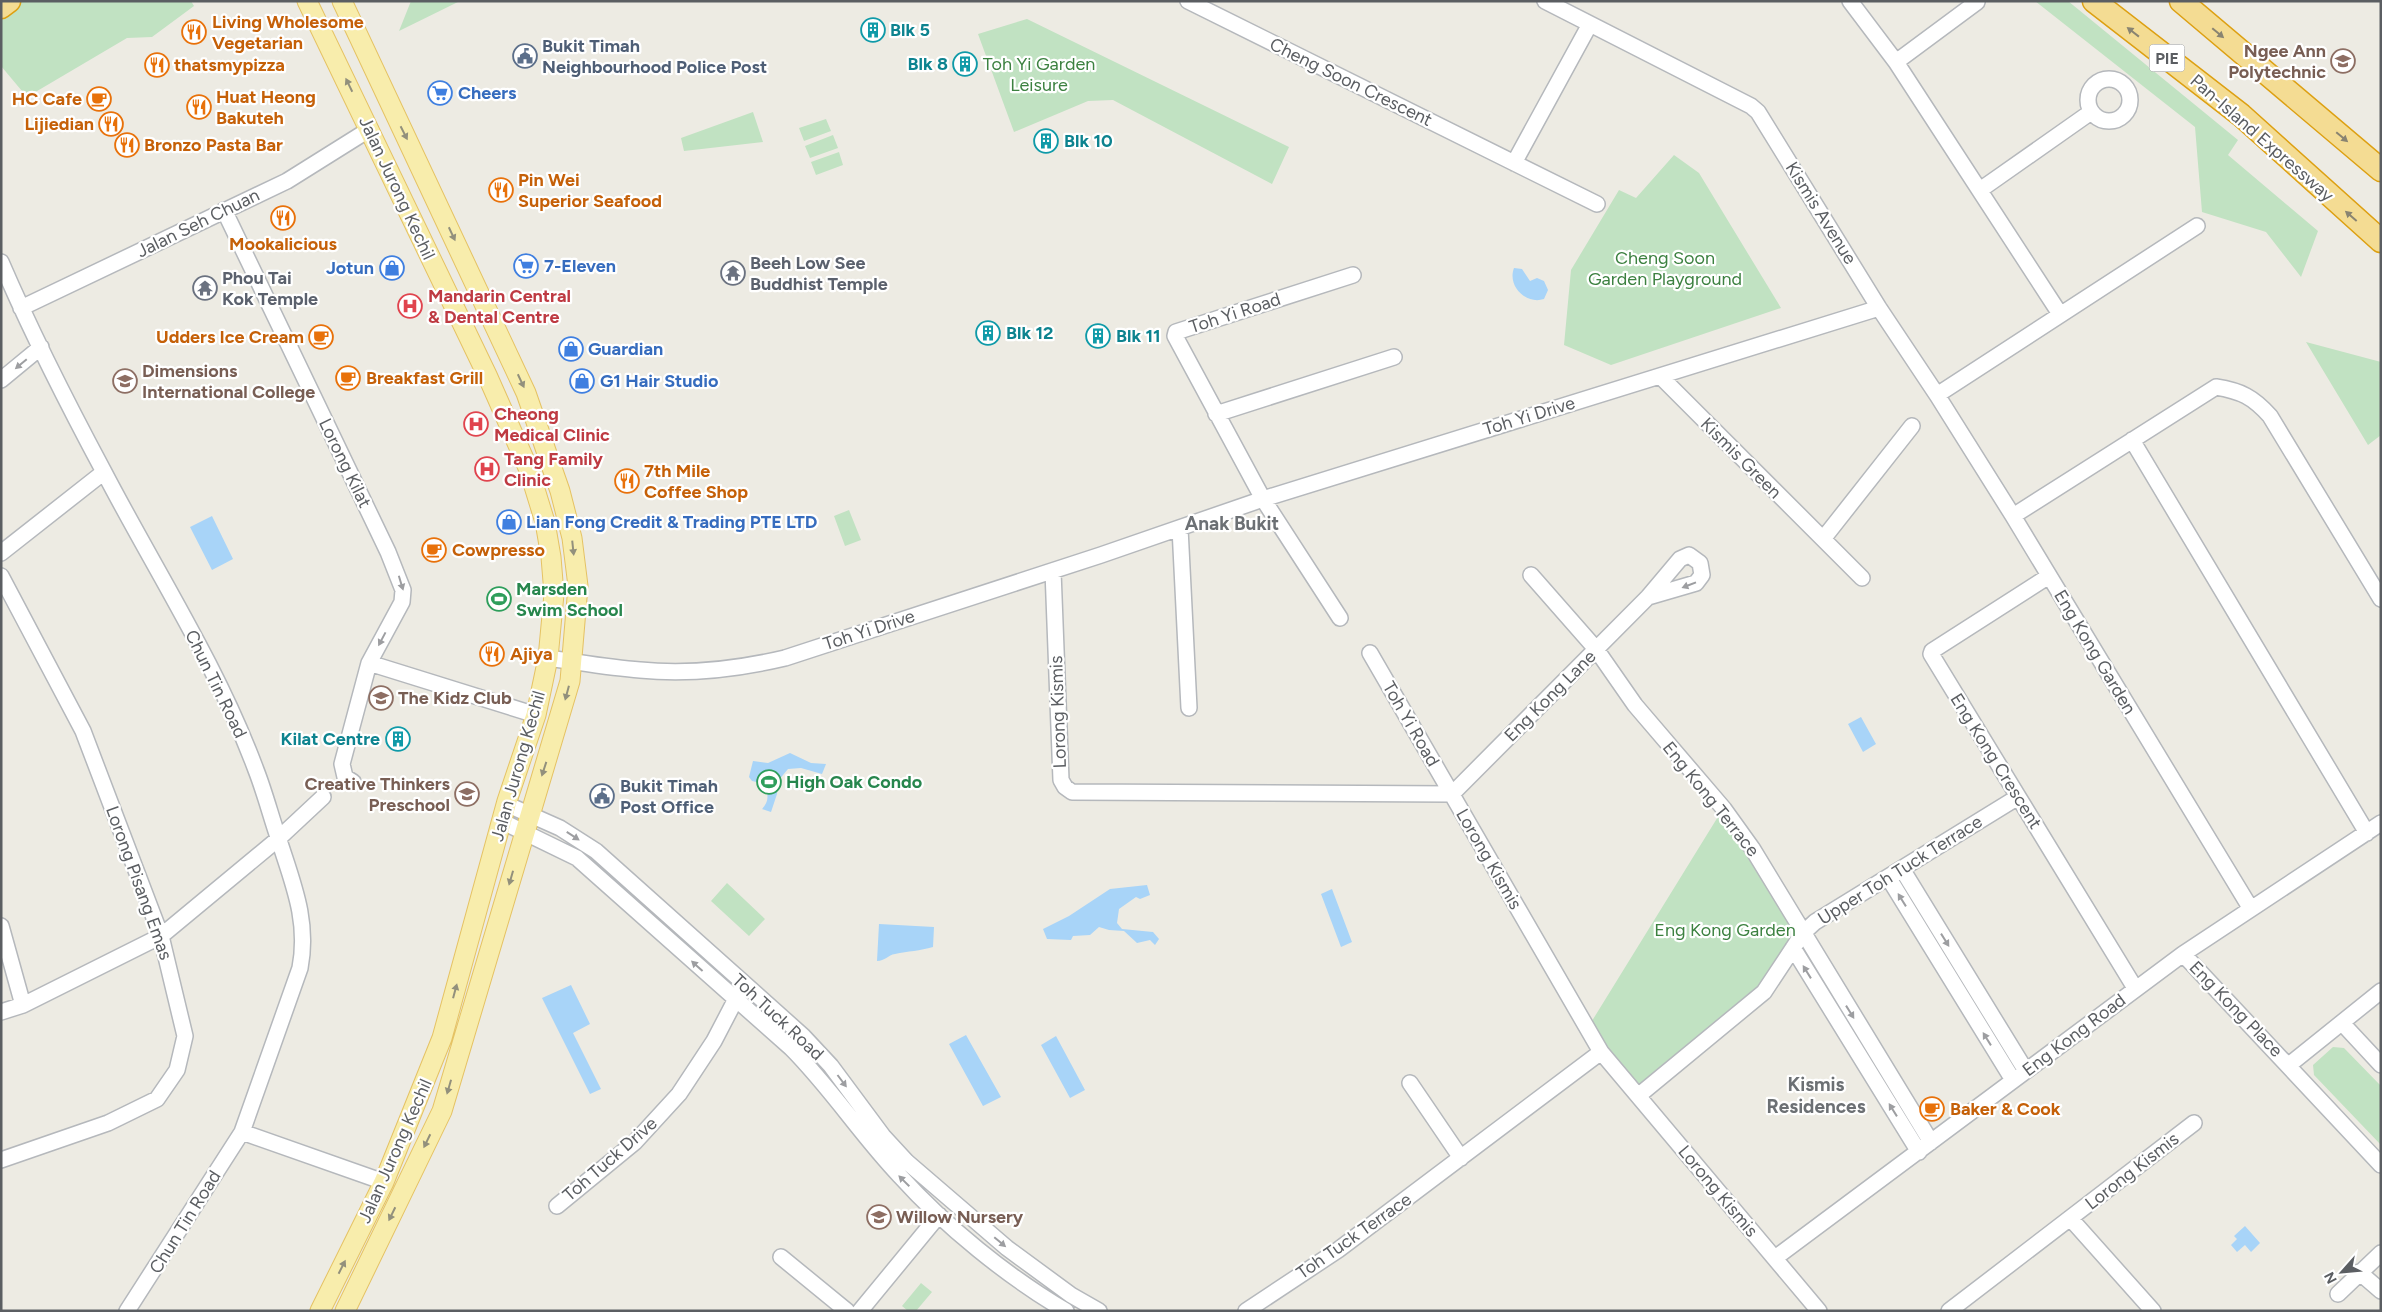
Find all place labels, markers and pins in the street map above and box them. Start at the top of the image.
place label: Living Wholesome Vegetarian [212,11,364,54]
building icon: Blk 5 [860,17,886,43]
restaurant icon: Living Wholesome Vegetarian [181,19,207,45]
place label: Blk 5 [890,19,930,41]
place label: Bukit Timah Neighbourhood Police Post [542,35,767,78]
place label: Ngee Ann Polytechnic [2228,40,2326,83]
public building icon: Bukit Timah Neighbourhood Police Post [512,43,538,69]
school or university icon: Ngee Ann Polytechnic [2330,48,2356,74]
building icon: Blk 8 [952,51,978,77]
restaurant icon: thatsmypizza [144,52,170,78]
place label: Blk 8 [908,53,948,75]
place label: thatsmypizza [174,54,285,76]
supermarket icon: Cheers [427,80,453,106]
place label: Cheers [458,82,517,104]
cafe icon: HC Cafe [86,86,112,112]
place label: Huat Heong Bakuteh [216,86,316,129]
place label: HC Cafe [12,88,82,110]
restaurant icon: Huat Heong Bakuteh [186,94,212,120]
restaurant icon: Lijiedian [98,111,124,137]
place label: Lijiedian [24,113,94,135]
building icon: Blk 10 [1033,128,1059,154]
place label: Blk 10 [1064,130,1113,152]
restaurant icon: Bronzo Pasta Bar [114,132,140,158]
place label: Bronzo Pasta Bar [144,134,283,156]
place label: Pin Wei Superior Seafood [518,169,662,212]
restaurant icon: Pin Wei Superior Seafood [488,177,514,203]
restaurant icon: Mookalicious [270,205,296,231]
place label: Mookalicious [229,233,338,255]
place label: Beeh Low See Buddhist Temple [750,252,888,295]
supermarket icon: 7-Eleven [513,253,539,279]
shop icon: Jotun [379,255,405,281]
place label: 7-Eleven [544,255,616,277]
place label: Jotun [326,257,374,279]
temple icon: Beeh Low See Buddhist Temple [720,260,746,286]
place label: Phou Tai Kok Temple [222,267,318,310]
temple icon: Phou Tai Kok Temple [192,275,218,301]
place label: Mandarin Central & Dental Centre [428,285,571,328]
hospital icon: Mandarin Central & Dental Centre [397,293,423,319]
building icon: Blk 12 [975,320,1001,346]
place label: Blk 12 [1006,322,1053,344]
building icon: Blk 11 [1085,323,1111,349]
cafe icon: Udders Ice Cream [308,324,334,350]
place label: Blk 11 [1116,325,1161,347]
place label: Udders Ice Cream [156,326,304,348]
shop icon: Guardian [558,336,584,362]
place label: Guardian [588,338,663,360]
place label: Dimensions International College [142,360,315,403]
cafe icon: Breakfast Grill [335,365,361,391]
place label: Breakfast Grill [366,367,483,389]
school or university icon: Dimensions International College [112,368,138,394]
shop icon: G1 Hair Studio [569,368,595,394]
place label: G1 Hair Studio [600,370,718,392]
place label: Cheong Medical Clinic [494,403,610,446]
hospital icon: Cheong Medical Clinic [463,411,489,437]
place label: Tang Family Clinic [504,448,604,491]
hospital icon: Tang Family Clinic [474,456,500,482]
place label: 7th Mile Coffee Shop [644,460,748,503]
restaurant icon: 7th Mile Coffee Shop [614,468,640,494]
shop icon: Lian Fong Credit & Trading PTE LTD [496,509,522,535]
place label: Lian Fong Credit & Trading PTE LTD [526,511,817,533]
cafe icon: Cowpresso [421,537,447,563]
place label: Cowpresso [452,539,545,561]
place label: Marsden Swim School [516,578,623,621]
sports icon: Marsden Swim School [486,586,512,612]
restaurant icon: Ajiya [479,641,505,667]
place label: Ajiya [510,643,552,665]
school or university icon: The Kidz Club [368,685,394,711]
place label: The Kidz Club [398,687,512,709]
building icon: Kilat Centre [385,726,411,752]
place label: Kilat Centre [280,728,380,750]
sports icon: High Oak Condo [756,769,782,795]
place label: High Oak Condo [786,771,922,793]
place label: Creative Thinkers Preschool [305,773,451,816]
place label: Bukit Timah Post Office [620,775,718,818]
school or university icon: Creative Thinkers Preschool [454,781,480,807]
public building icon: Bukit Timah Post Office [589,783,615,809]
cafe icon: Baker & Cook [1919,1096,1945,1122]
place label: Baker & Cook [1950,1098,2061,1120]
school or university icon: Willow Nursery [866,1204,892,1230]
place label: Willow Nursery [896,1206,1024,1228]

